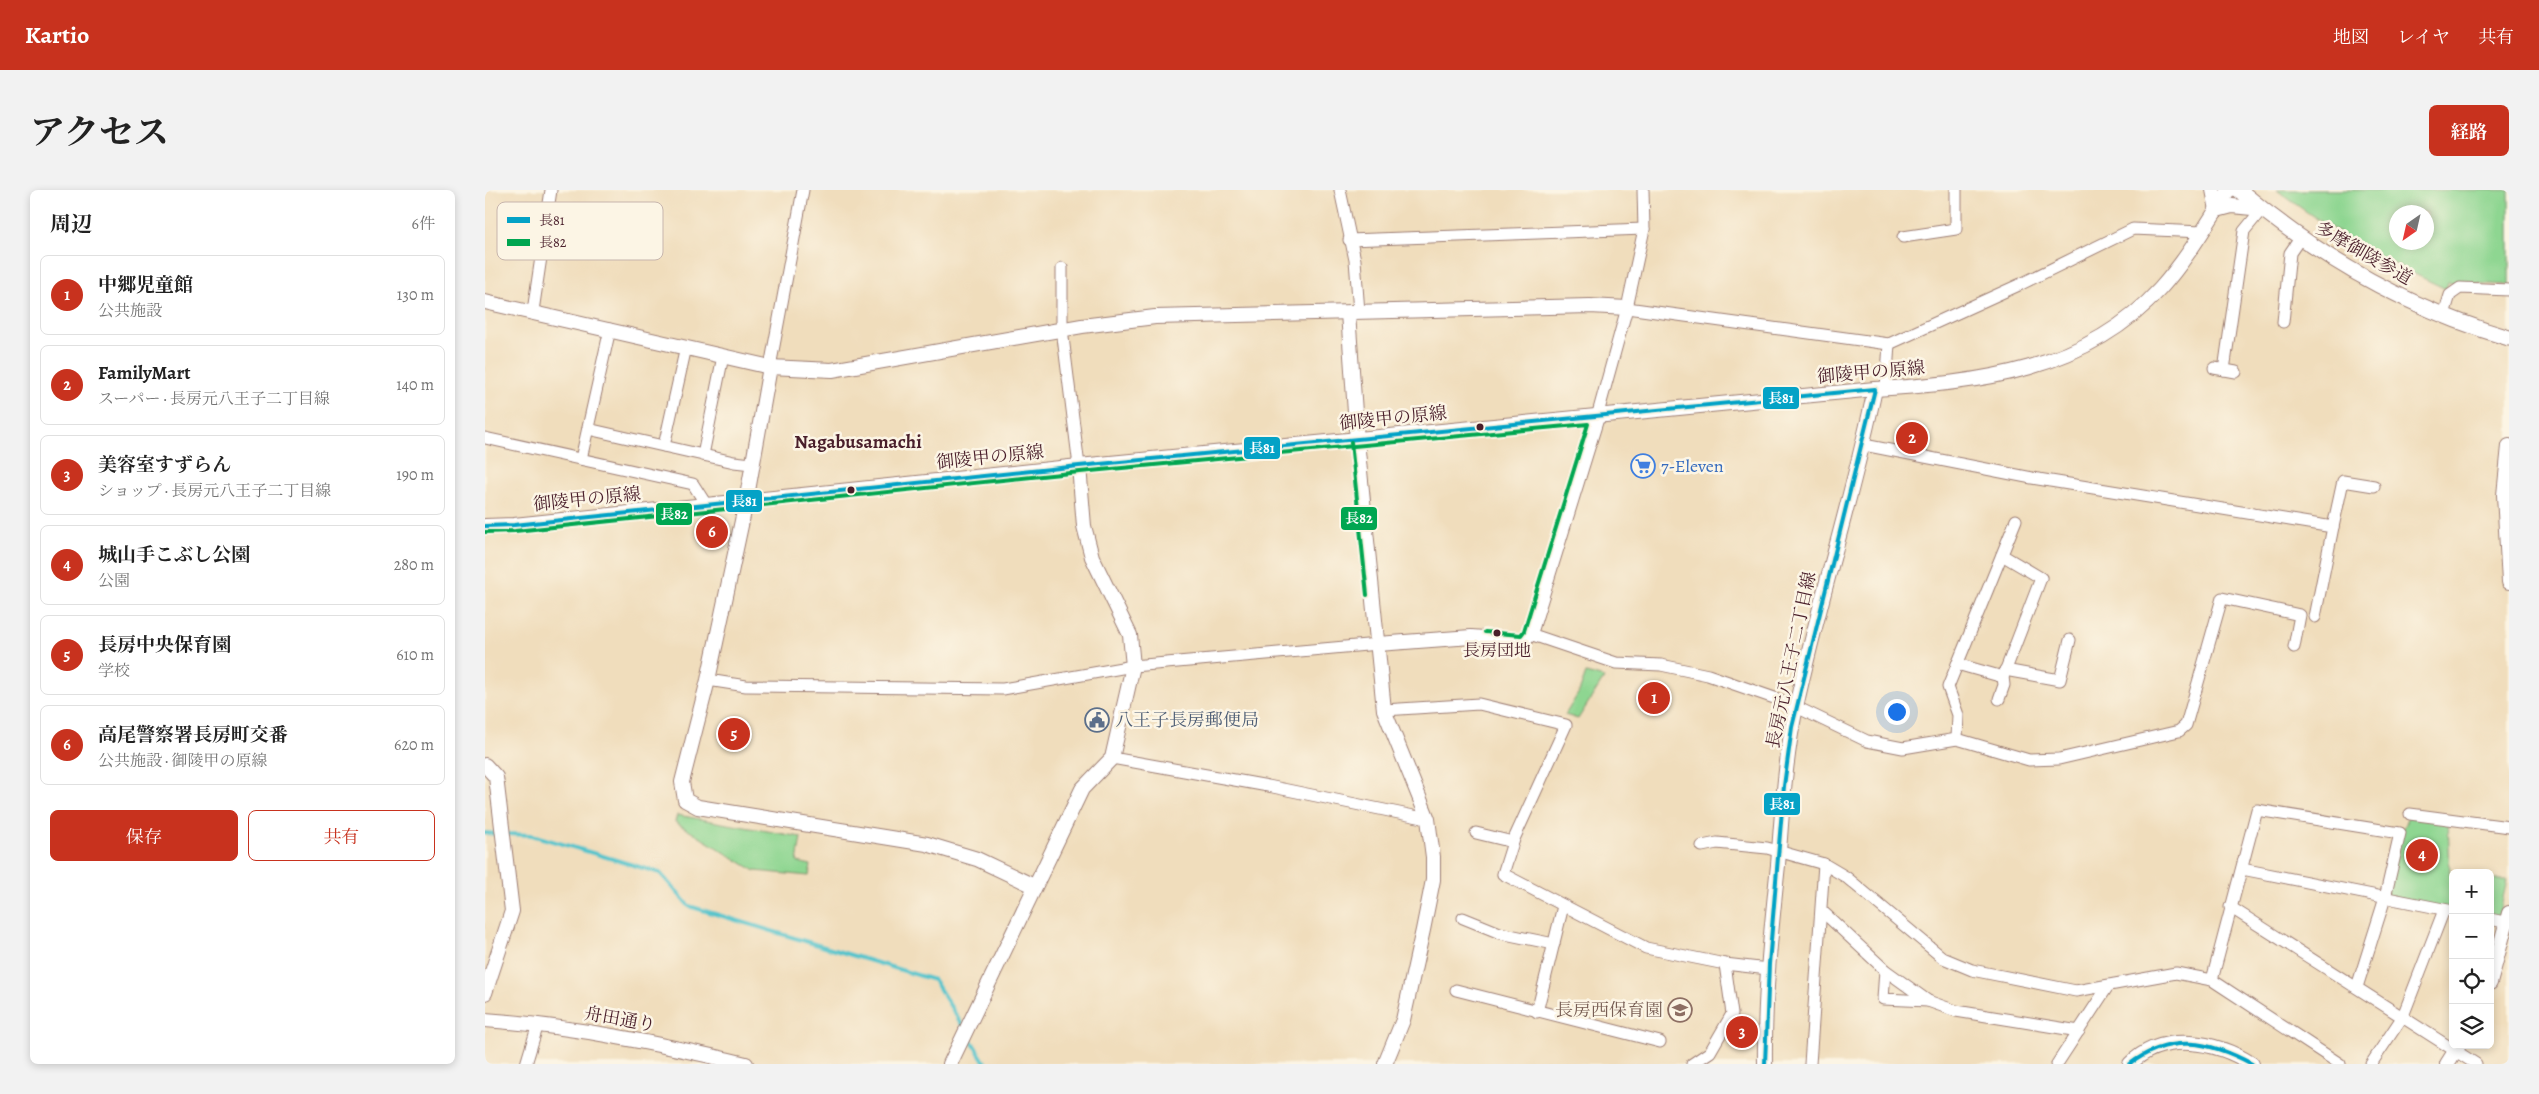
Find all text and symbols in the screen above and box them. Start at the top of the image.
text: Kartio [25,19,89,51]
text: 地図 [2333,25,2369,49]
text: レイヤ [2397,25,2450,49]
text: 共有 [2478,25,2514,49]
button: 経路 [2429,105,2509,156]
text: アクセス [30,108,169,156]
legend [497,202,663,260]
north arrow [2389,205,2434,250]
text: 周辺 [50,210,92,238]
text: 長81 [539,211,565,230]
text: 6件 [412,213,435,235]
street label: 多摩御陵参道 [2311,216,2417,290]
text: 長82 [539,233,567,252]
text: 中郷児童館 [98,272,193,298]
text: 1 [64,284,70,306]
text: 130 m [397,284,434,306]
text: 公共施設 [98,300,162,322]
street label: 御陵甲の原線 [1816,355,1926,389]
text: FamilyMart [98,360,191,386]
text: 2 [63,374,71,396]
text: 140 m [396,374,434,396]
line badge: 長81 [1762,386,1800,410]
text: スーパー · 長房元八王子二丁目線 [98,388,330,410]
text: 長81 [1768,389,1794,408]
street label: 御陵甲の原線 [1338,400,1448,436]
pin: 2 [1896,419,1928,457]
unlabelled marker [1475,422,1485,432]
district label: Nagabusamachi [794,429,922,455]
line badge: 長81 [1243,436,1281,460]
street label: 御陵甲の原線 [935,439,1045,475]
text: 長81 [1249,439,1275,458]
text: 美容室すずらん [98,452,231,478]
supermarket icon: 7-Eleven [1630,453,1656,479]
place label: 7-Eleven [1661,454,1724,478]
text: 3 [64,464,70,486]
text: 190 m [396,464,434,486]
text: ショップ · 長房元八王子二丁目線 [98,480,331,502]
street label: 御陵甲の原線 [532,481,642,517]
unlabelled marker [846,485,856,495]
line badge: 長81 [725,489,763,513]
text: 長81 [731,492,757,511]
line badge: 長82 [655,502,693,526]
text: 長82 [660,505,688,524]
line badge: 長82 [1340,506,1378,531]
text: 長82 [1345,509,1373,528]
pin: 6 [696,513,728,551]
text: 城山手こぶし公園 [98,542,250,568]
text: 4 [63,554,71,576]
text: 280 m [394,554,434,576]
street label: 長房元八王子二丁目線 [1761,569,1821,751]
text: 公園 [98,570,130,592]
marker: 長房団地 [1492,628,1502,638]
text: 長房中央保育園 [98,632,231,658]
place label: 長房団地 [1463,639,1531,662]
text: 5 [64,644,70,666]
text: 610 m [396,644,434,666]
text: 学校 [98,660,130,682]
pin: 1 [1638,679,1670,717]
your location [1884,699,1910,725]
public building icon: 八王子長房郵便局 [1084,707,1110,733]
place label: 八王子長房郵便局 [1115,708,1259,732]
pin: 5 [718,715,750,753]
text: 高尾警察署長房町交番 [98,722,288,748]
text: 6 [63,734,71,756]
text: 620 m [394,734,434,756]
text: 公共施設 · 御陵甲の原線 [98,750,268,772]
line badge: 長81 [1763,792,1801,816]
text: 長81 [1769,795,1795,814]
button: 保存 [50,810,238,861]
button: 共有 [248,810,435,861]
pin: 4 [2406,836,2438,874]
map controls [2449,869,2494,1049]
button: + [2449,869,2494,914]
button: − [2449,914,2494,959]
button: locate [2449,959,2494,1004]
school or university icon: 長房西保育園 [1667,997,1693,1023]
place label: 長房西保育園 [1555,998,1663,1022]
street label: 舟田通り [582,1001,658,1037]
button: layers [2449,1004,2494,1049]
pin: 3 [1726,1013,1758,1051]

